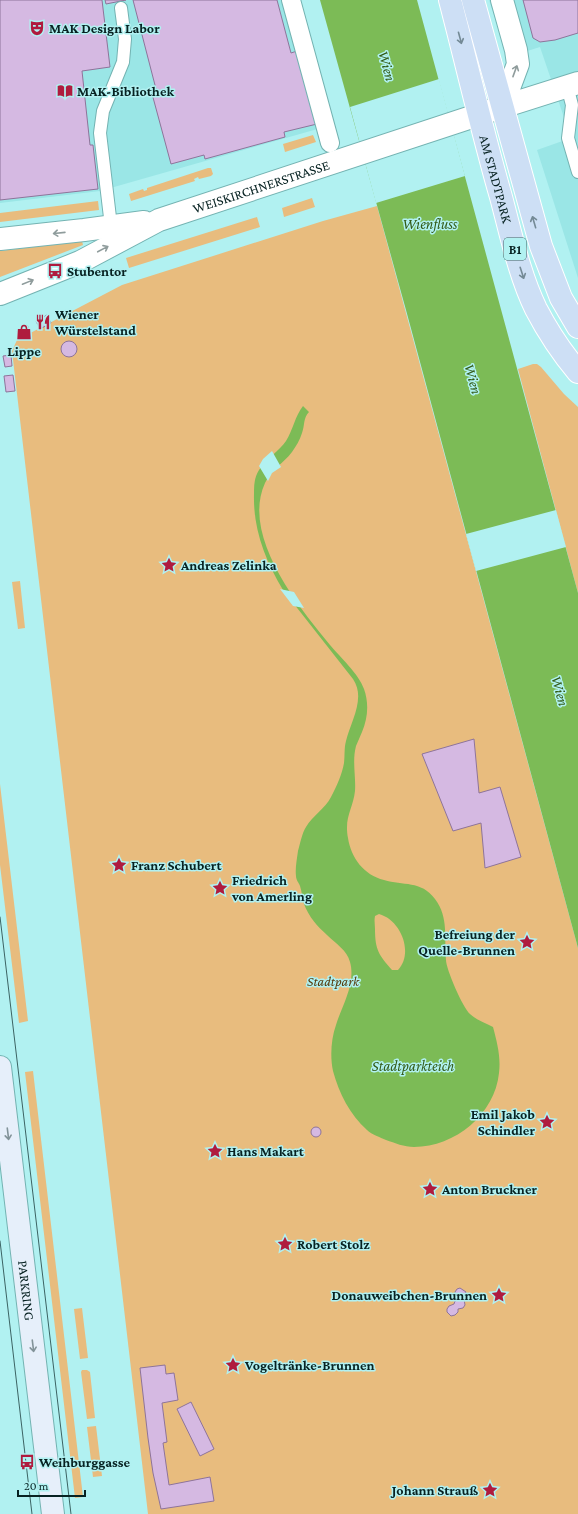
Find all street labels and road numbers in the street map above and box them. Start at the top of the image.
street label: AM STADTPARK [476,133,516,226]
street label: WEISKIRCHNERSTRASSE [190,156,332,216]
road number: B1 [504,238,526,260]
street label: PARKRING [15,1259,38,1322]

